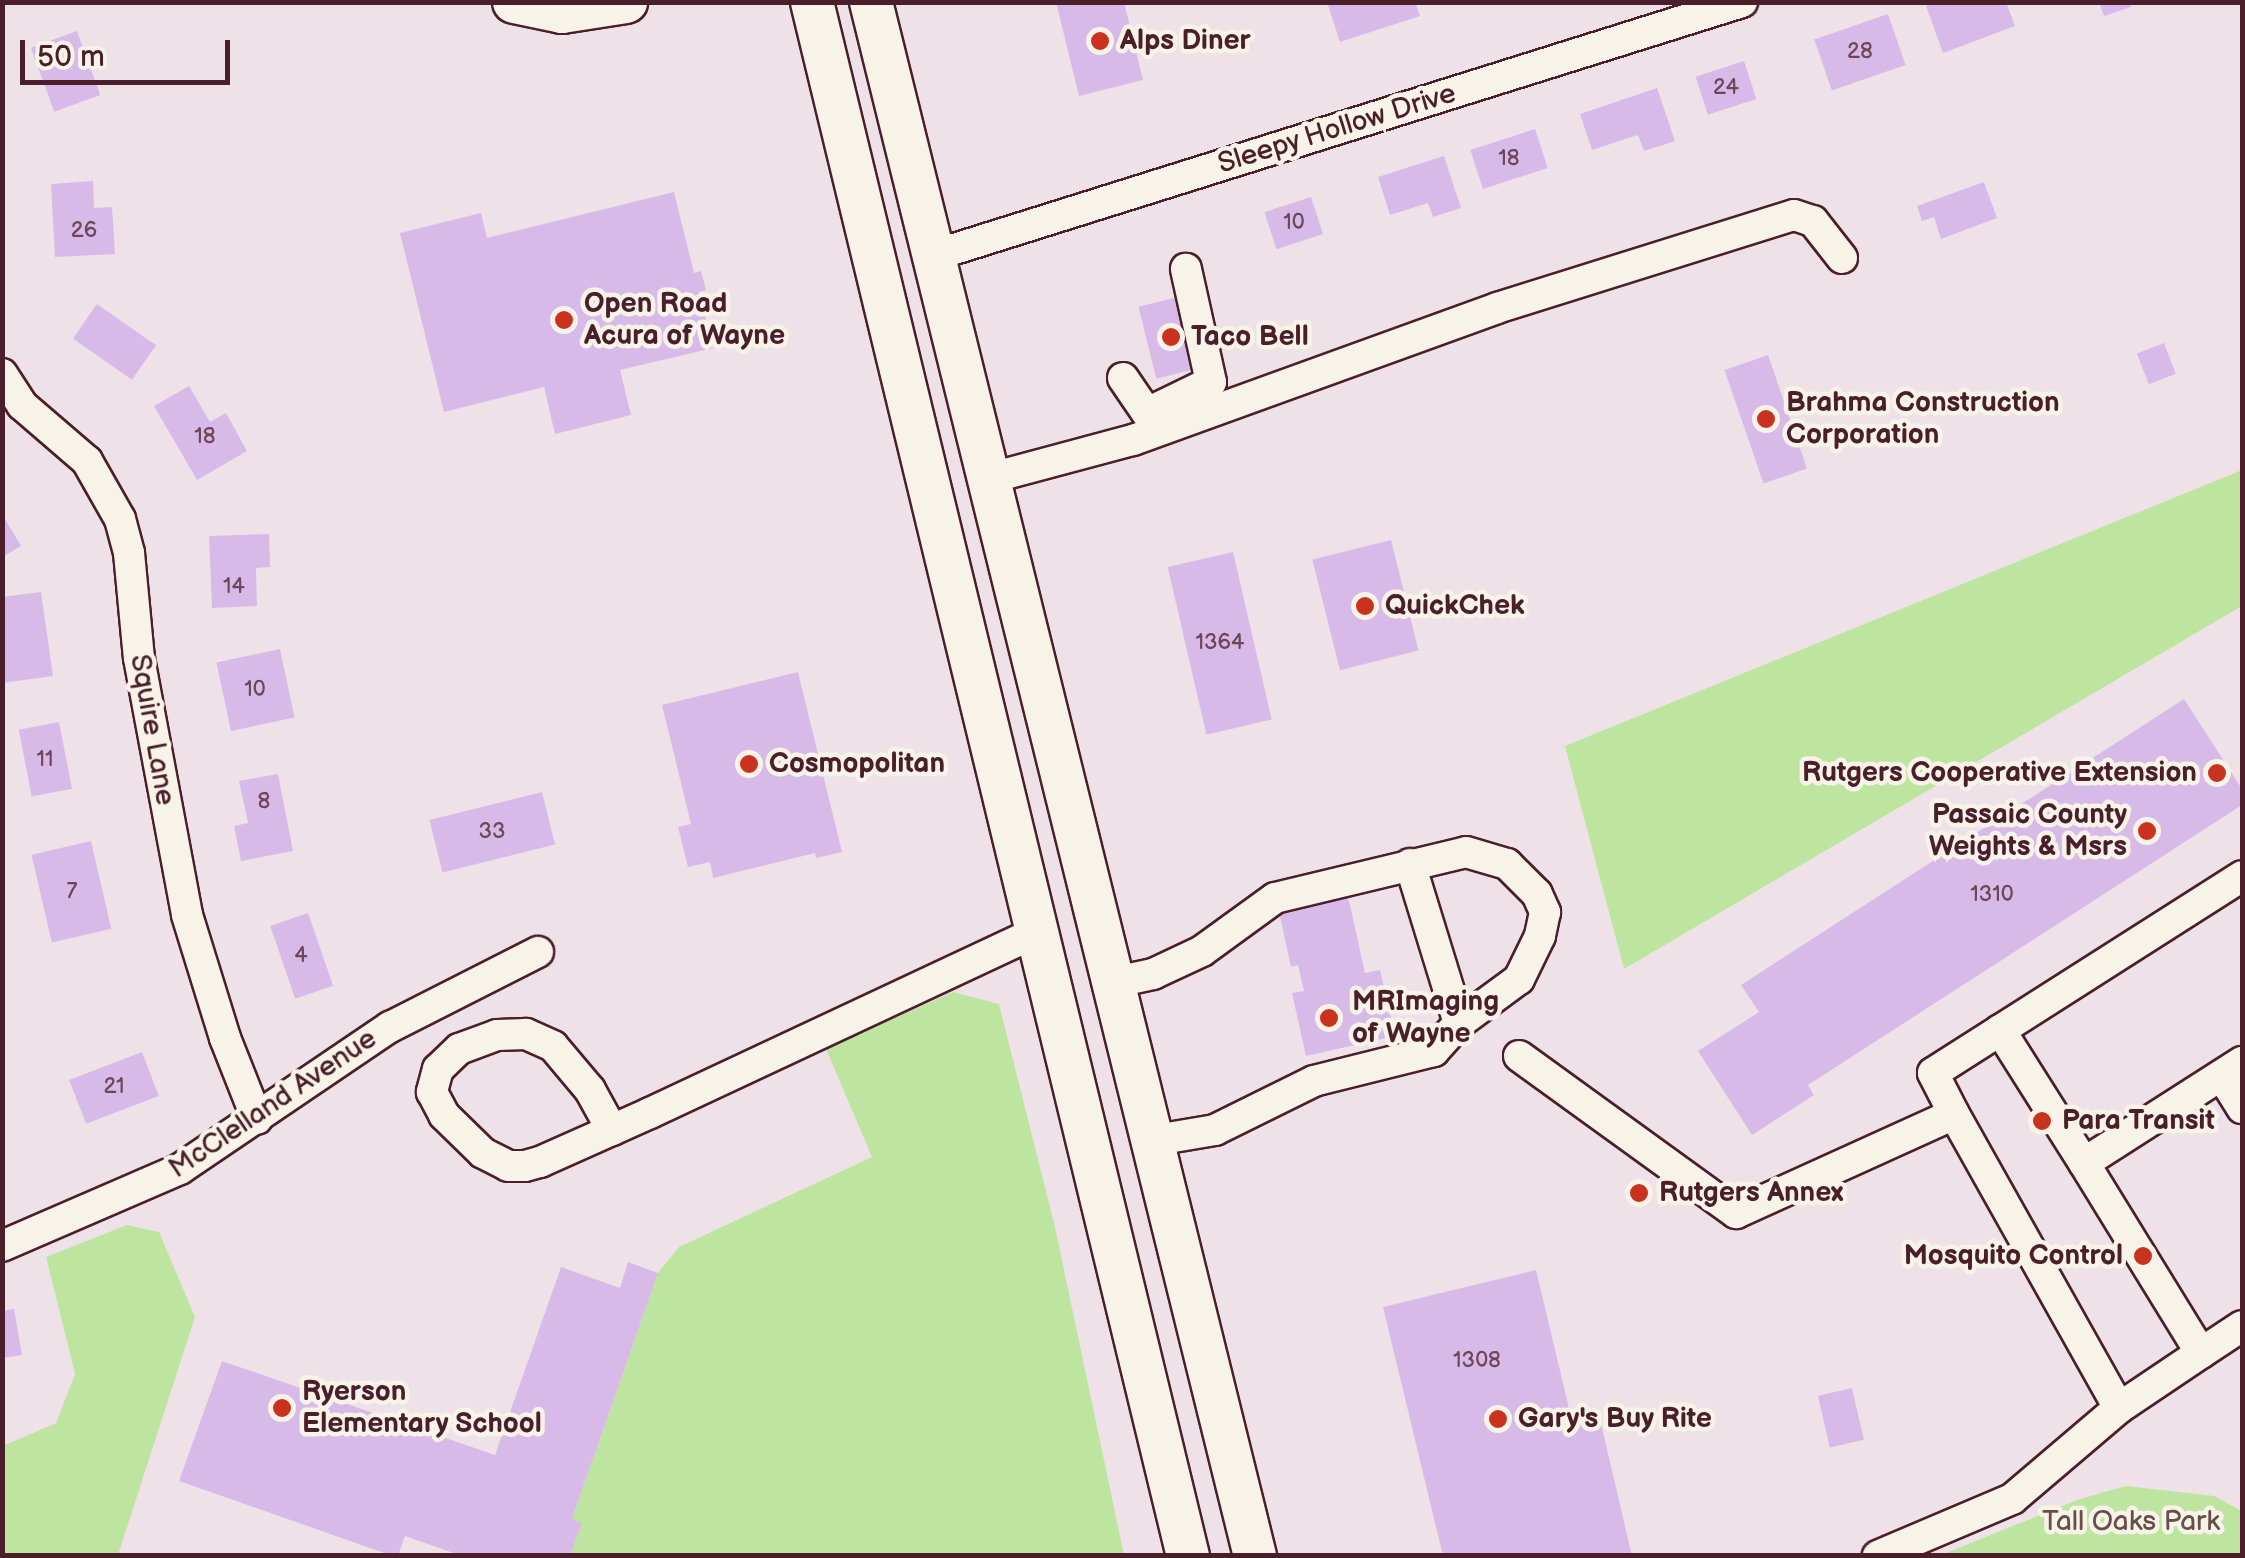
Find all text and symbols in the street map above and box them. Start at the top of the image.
scale bar [25,20,235,82]
place label: Alps Diner [1120,24,1251,58]
marker: Alps Diner [1089,30,1111,52]
text: 50 m [37,39,105,75]
house number: 28 [1847,39,1873,65]
house number: 24 [1713,75,1739,101]
street label: Sleepy Hollow Drive [1213,77,1461,181]
house number: 18 [1498,146,1520,172]
house number: 10 [1283,210,1305,236]
house number: 26 [71,218,97,244]
place label: Open Road Acura of Wayne [584,287,785,353]
marker: Open Road Acura of Wayne [553,309,575,331]
place label: Taco Bell [1191,320,1309,354]
marker: Taco Bell [1160,326,1182,348]
place label: Brahma Construction Corporation [1786,386,2060,452]
marker: Brahma Construction Corporation [1755,408,1777,430]
house number: 18 [194,424,216,450]
house number: 14 [223,574,245,600]
place label: QuickChek [1385,589,1525,623]
marker: QuickChek [1354,595,1376,617]
house number: 1364 [1196,630,1244,656]
street label: Squire Lane [122,652,182,808]
house number: 10 [244,677,266,703]
house number: 11 [36,747,54,773]
place label: Cosmopolitan [769,747,945,781]
marker: Cosmopolitan [738,753,760,775]
place label: Rutgers Cooperative Extension [1802,756,2197,790]
marker: Rutgers Cooperative Extension [2206,762,2228,784]
house number: 8 [258,789,270,815]
place label: Passaic County Weights & Msrs [1929,798,2127,864]
house number: 33 [478,819,506,845]
marker: Passaic County Weights & Msrs [2136,820,2158,842]
house number: 7 [67,879,77,905]
house number: 1310 [1970,882,2014,908]
house number: 4 [294,943,308,969]
place label: MRImaging of Wayne [1352,985,1499,1051]
marker: MRImaging of Wayne [1316,1005,1342,1031]
street label: McClelland Avenue [163,1022,383,1186]
house number: 21 [103,1074,125,1100]
place label: Para Transit [2062,1104,2215,1138]
marker: Para Transit [2031,1110,2053,1132]
place label: Rutgers Annex [1659,1176,1843,1210]
marker: Rutgers Annex [1628,1182,1650,1204]
place label: Mosquito Control [1904,1239,2123,1273]
marker: Mosquito Control [2132,1245,2154,1267]
house number: 1308 [1453,1348,1501,1374]
place label: Ryerson Elementary School [302,1375,543,1441]
marker: Ryerson Elementary School [271,1397,293,1419]
place label: Gary's Buy Rite [1518,1402,1713,1436]
marker: Gary's Buy Rite [1487,1408,1509,1430]
park label: Tall Oaks Park [2042,1505,2220,1539]

